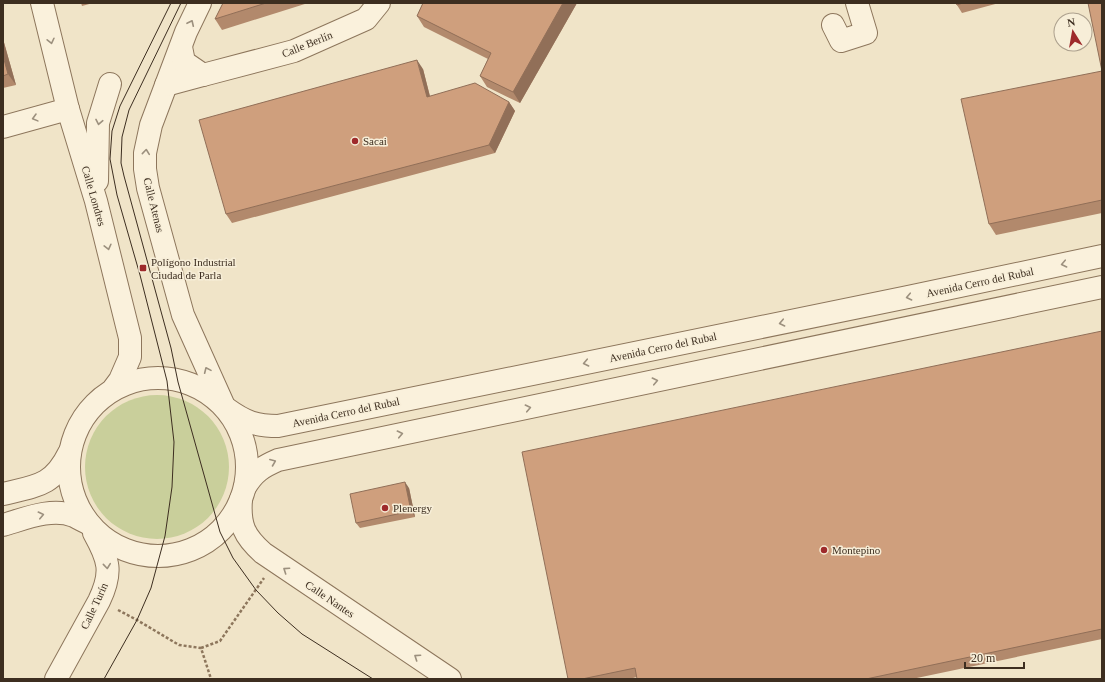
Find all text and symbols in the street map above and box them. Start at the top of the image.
north arrow [1053,12,1093,52]
text: N [1066,16,1076,29]
one-way arrow [186,20,194,27]
street label: Calle Berlín [280,28,334,60]
one-way arrow [47,38,55,44]
one-way arrow [32,114,39,122]
one-way arrow [95,119,103,125]
place label: Sacai [363,135,387,147]
marker: Sacai [350,136,360,146]
one-way arrow [141,149,150,156]
street label: Calle Londres [80,165,108,227]
street label: Calle Atenas [141,176,167,234]
one-way arrow [103,243,112,250]
place label: Polígono Industrial Ciudad de Parla [151,256,236,281]
one-way arrow [1061,259,1067,267]
marker: Polígono Industrial Ciudad de Parla [138,263,148,273]
street label: Avenida Cerro del Rubal [925,265,1035,299]
one-way arrow [906,292,912,300]
one-way arrow [779,318,785,326]
street label: Avenida Cerro del Rubal [608,330,718,364]
one-way arrow [583,358,589,367]
one-way arrow [204,367,212,375]
one-way arrow [652,377,658,386]
street label: Avenida Cerro del Rubal [291,395,401,429]
one-way arrow [524,404,531,412]
one-way arrow [397,431,404,439]
one-way arrow [270,458,277,466]
place label: Plenergy [393,502,432,514]
marker: Plenergy [380,503,390,513]
one-way arrow [38,512,44,520]
place label: Montepino [832,544,881,556]
marker: Montepino [819,545,829,555]
one-way arrow [102,563,111,569]
one-way arrow [283,567,290,575]
street label: Calle Nantes [303,578,357,620]
street label: Calle Turín [78,580,110,631]
scale bar [965,644,1024,670]
text: 20 m [971,651,996,665]
one-way arrow [414,654,421,662]

